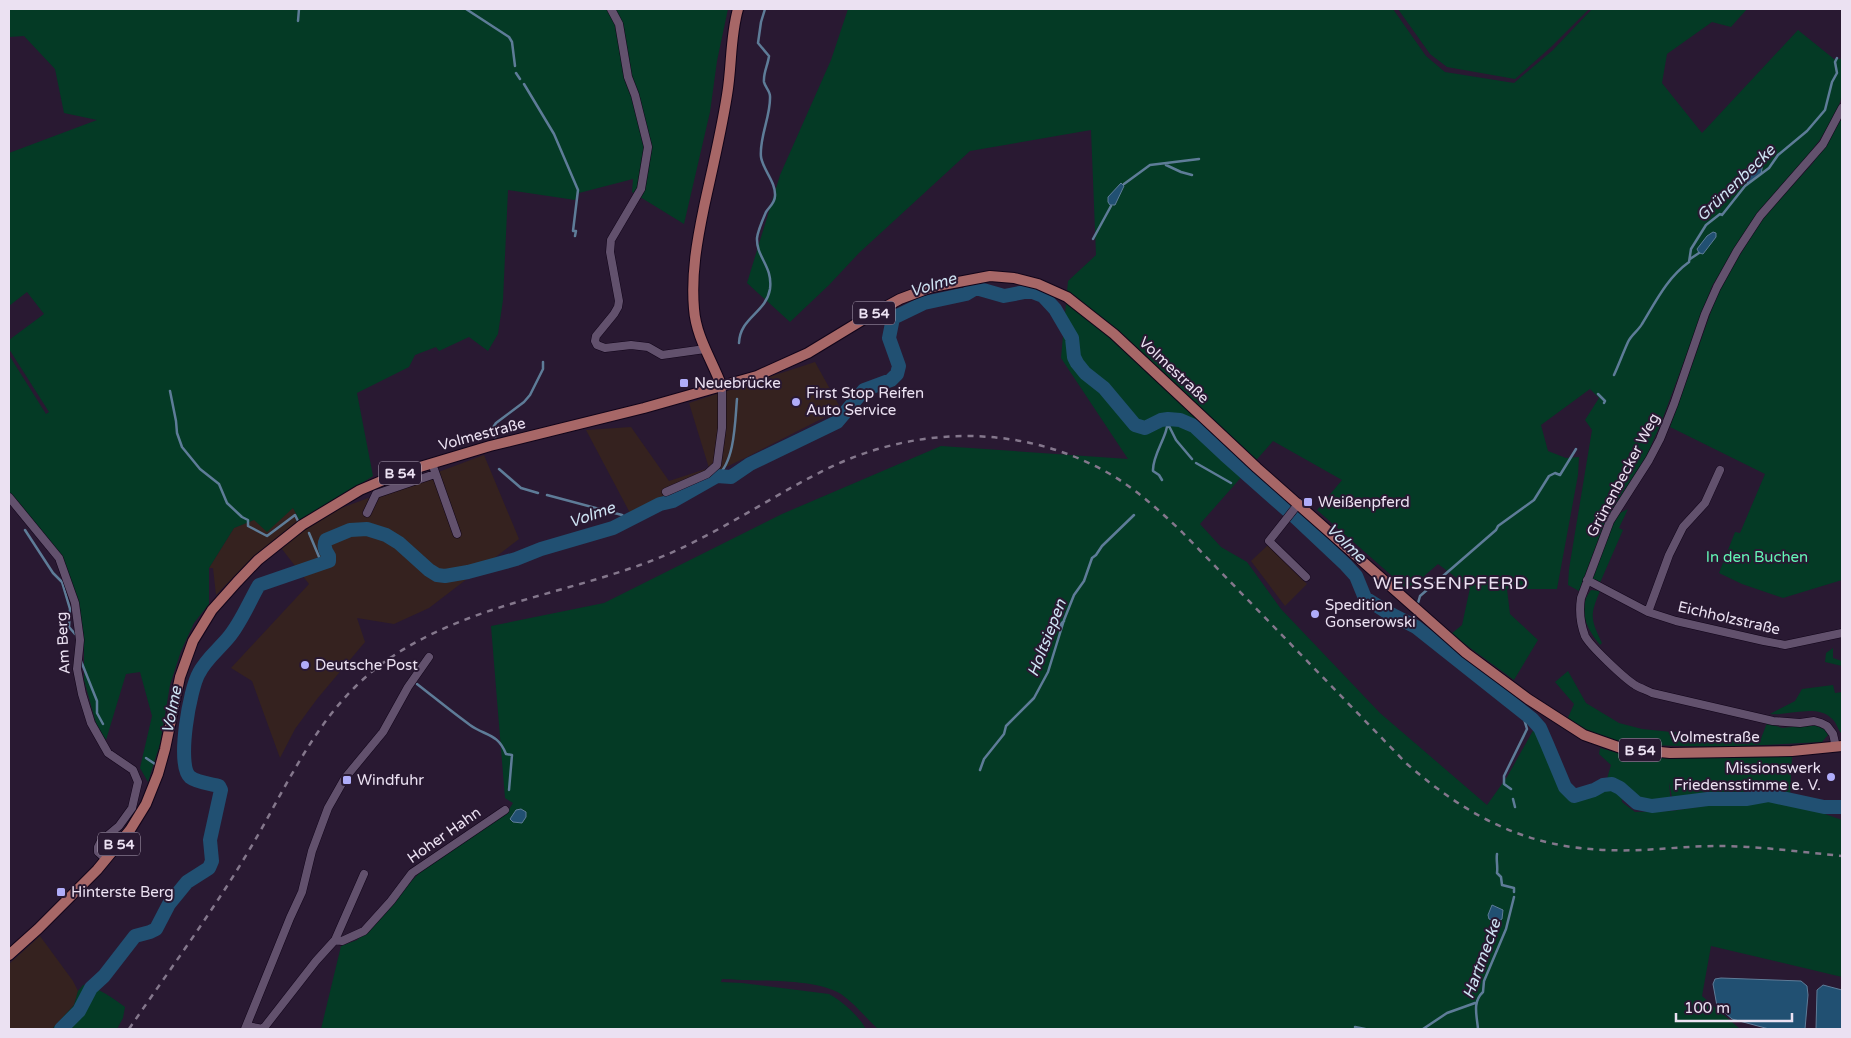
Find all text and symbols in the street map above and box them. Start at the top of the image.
water label: Grünenbecke [1692,140,1780,226]
water label: Volme [907,268,960,302]
road number: B 54 [853,302,895,324]
street label: Volmestraße [1135,333,1213,407]
place label: Neuebrücke [694,374,781,392]
marker: Neuebrücke [678,377,690,389]
place label: First Stop Reifen Auto Service [806,384,924,419]
marker: First Stop Reifen Auto Service [790,396,802,408]
street label: Grünenbecker Weg [1583,410,1663,540]
street label: Volmestraße [437,414,527,454]
road number: B 54 [379,462,421,484]
place label: Weißenpferd [1318,493,1410,511]
marker: Weißenpferd [1302,496,1314,508]
water label: Volme [566,497,619,533]
water label: Volme [1322,519,1371,567]
park label: In den Buchen [1706,548,1808,566]
district label: WEISSENPFERD [1373,572,1529,594]
water label: Holtsiepen [1023,595,1071,680]
place label: Spedition Gonserowski [1325,596,1416,631]
street label: Eichholzstraße [1676,597,1782,639]
marker: Spedition Gonserowski [1309,608,1321,620]
street label: Am Berg [52,611,74,675]
place label: Deutsche Post [315,656,418,674]
marker: Deutsche Post [299,659,311,671]
water label: Volme [158,684,187,735]
street label: Volmestraße [1670,728,1760,746]
road number: B 54 [1619,738,1661,762]
place label: Missionswerk Friedensstimme e. V. [1674,759,1821,794]
place label: Windfuhr [357,771,424,789]
marker: Missionswerk Friedensstimme e. V. [1825,771,1837,783]
marker: Windfuhr [341,774,353,786]
street label: Hoher Hahn [404,803,484,867]
road number: B 54 [98,832,140,856]
place label: Hinterste Berg [71,883,174,901]
marker: Hinterste Berg [55,886,67,898]
water label: Hartmecke [1458,916,1506,1002]
scale bar [1676,990,1792,1022]
text: 100 m [1684,999,1730,1017]

